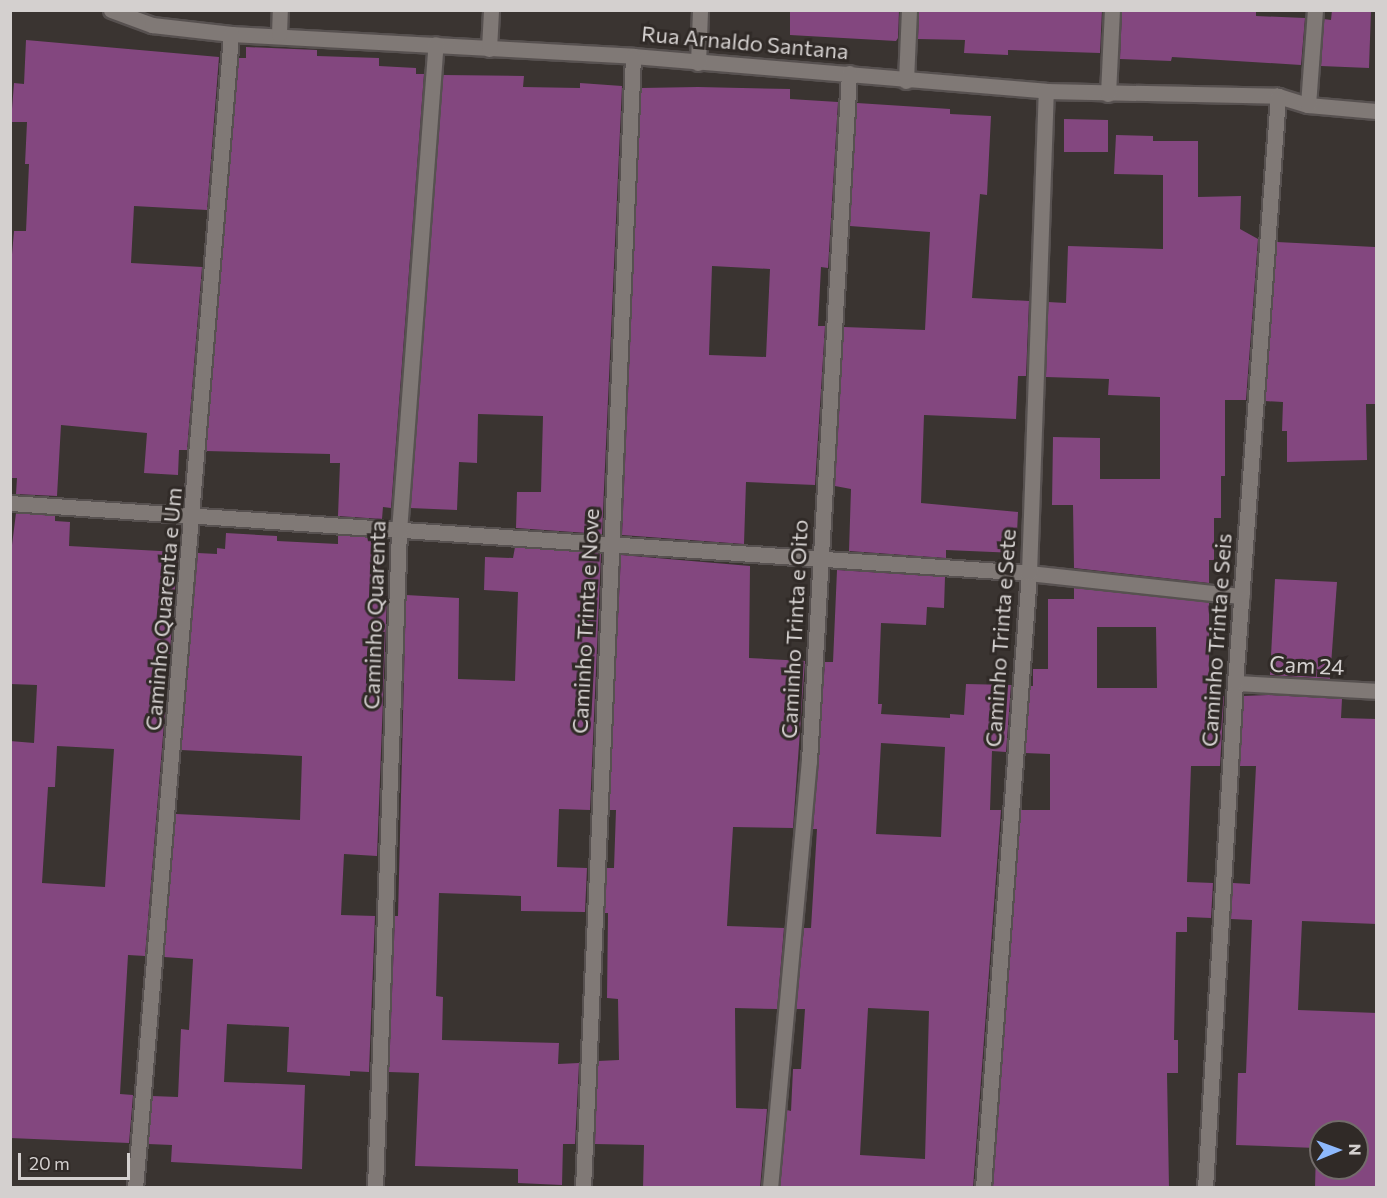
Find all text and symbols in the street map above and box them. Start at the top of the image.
street label: Rua Arnaldo Santana [640,20,850,64]
street label: Caminho Quarenta e Um [139,486,187,732]
street label: Caminho Trinta e Nove [566,508,604,734]
street label: Caminho Trinta e Oito [775,519,813,739]
street label: Caminho Quarenta [358,520,390,710]
street label: Caminho Trinta e Sete [979,528,1021,748]
street label: Caminho Trinta e Seis [1195,532,1237,748]
street label: Cam 24 [1269,650,1345,680]
north arrow [1309,1120,1369,1180]
scale bar [21,1141,134,1179]
text: N [1346,1144,1365,1156]
text: 20 m [29,1152,70,1174]

